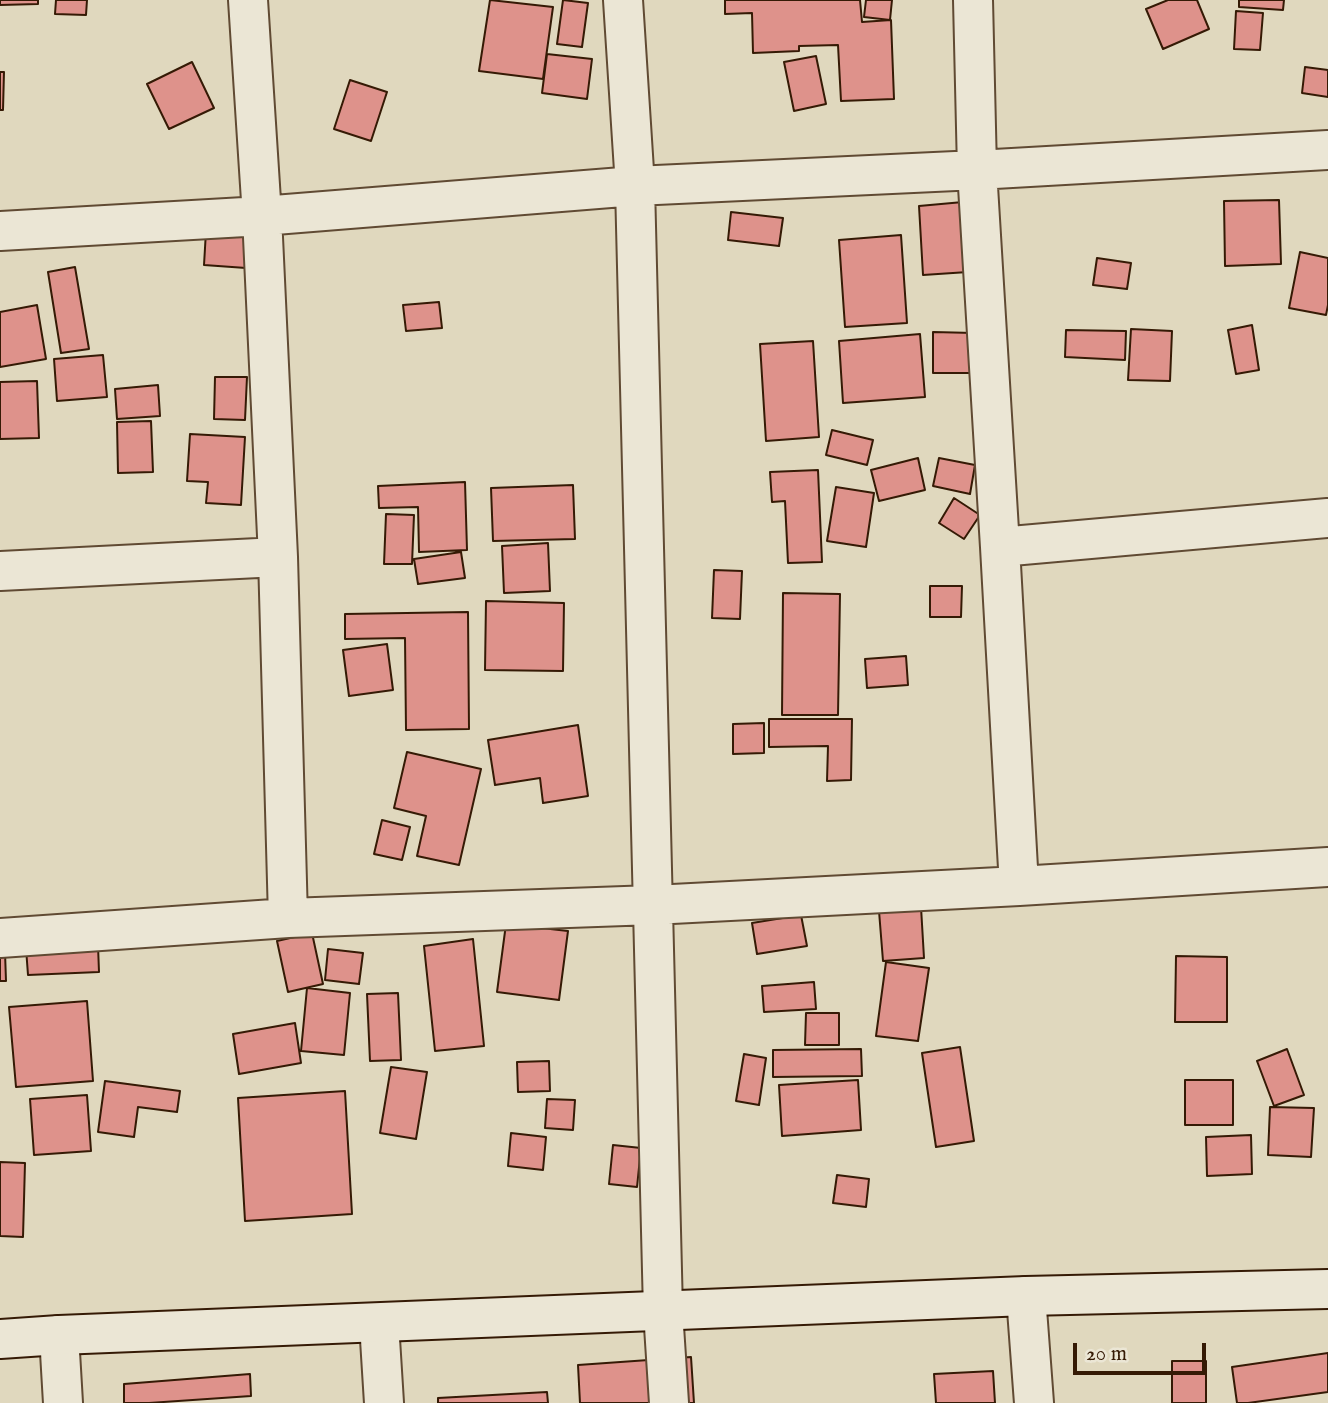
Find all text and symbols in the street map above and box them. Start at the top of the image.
scale bar [1076,1330,1209,1374]
text: 20 m [1086,1341,1127,1368]

